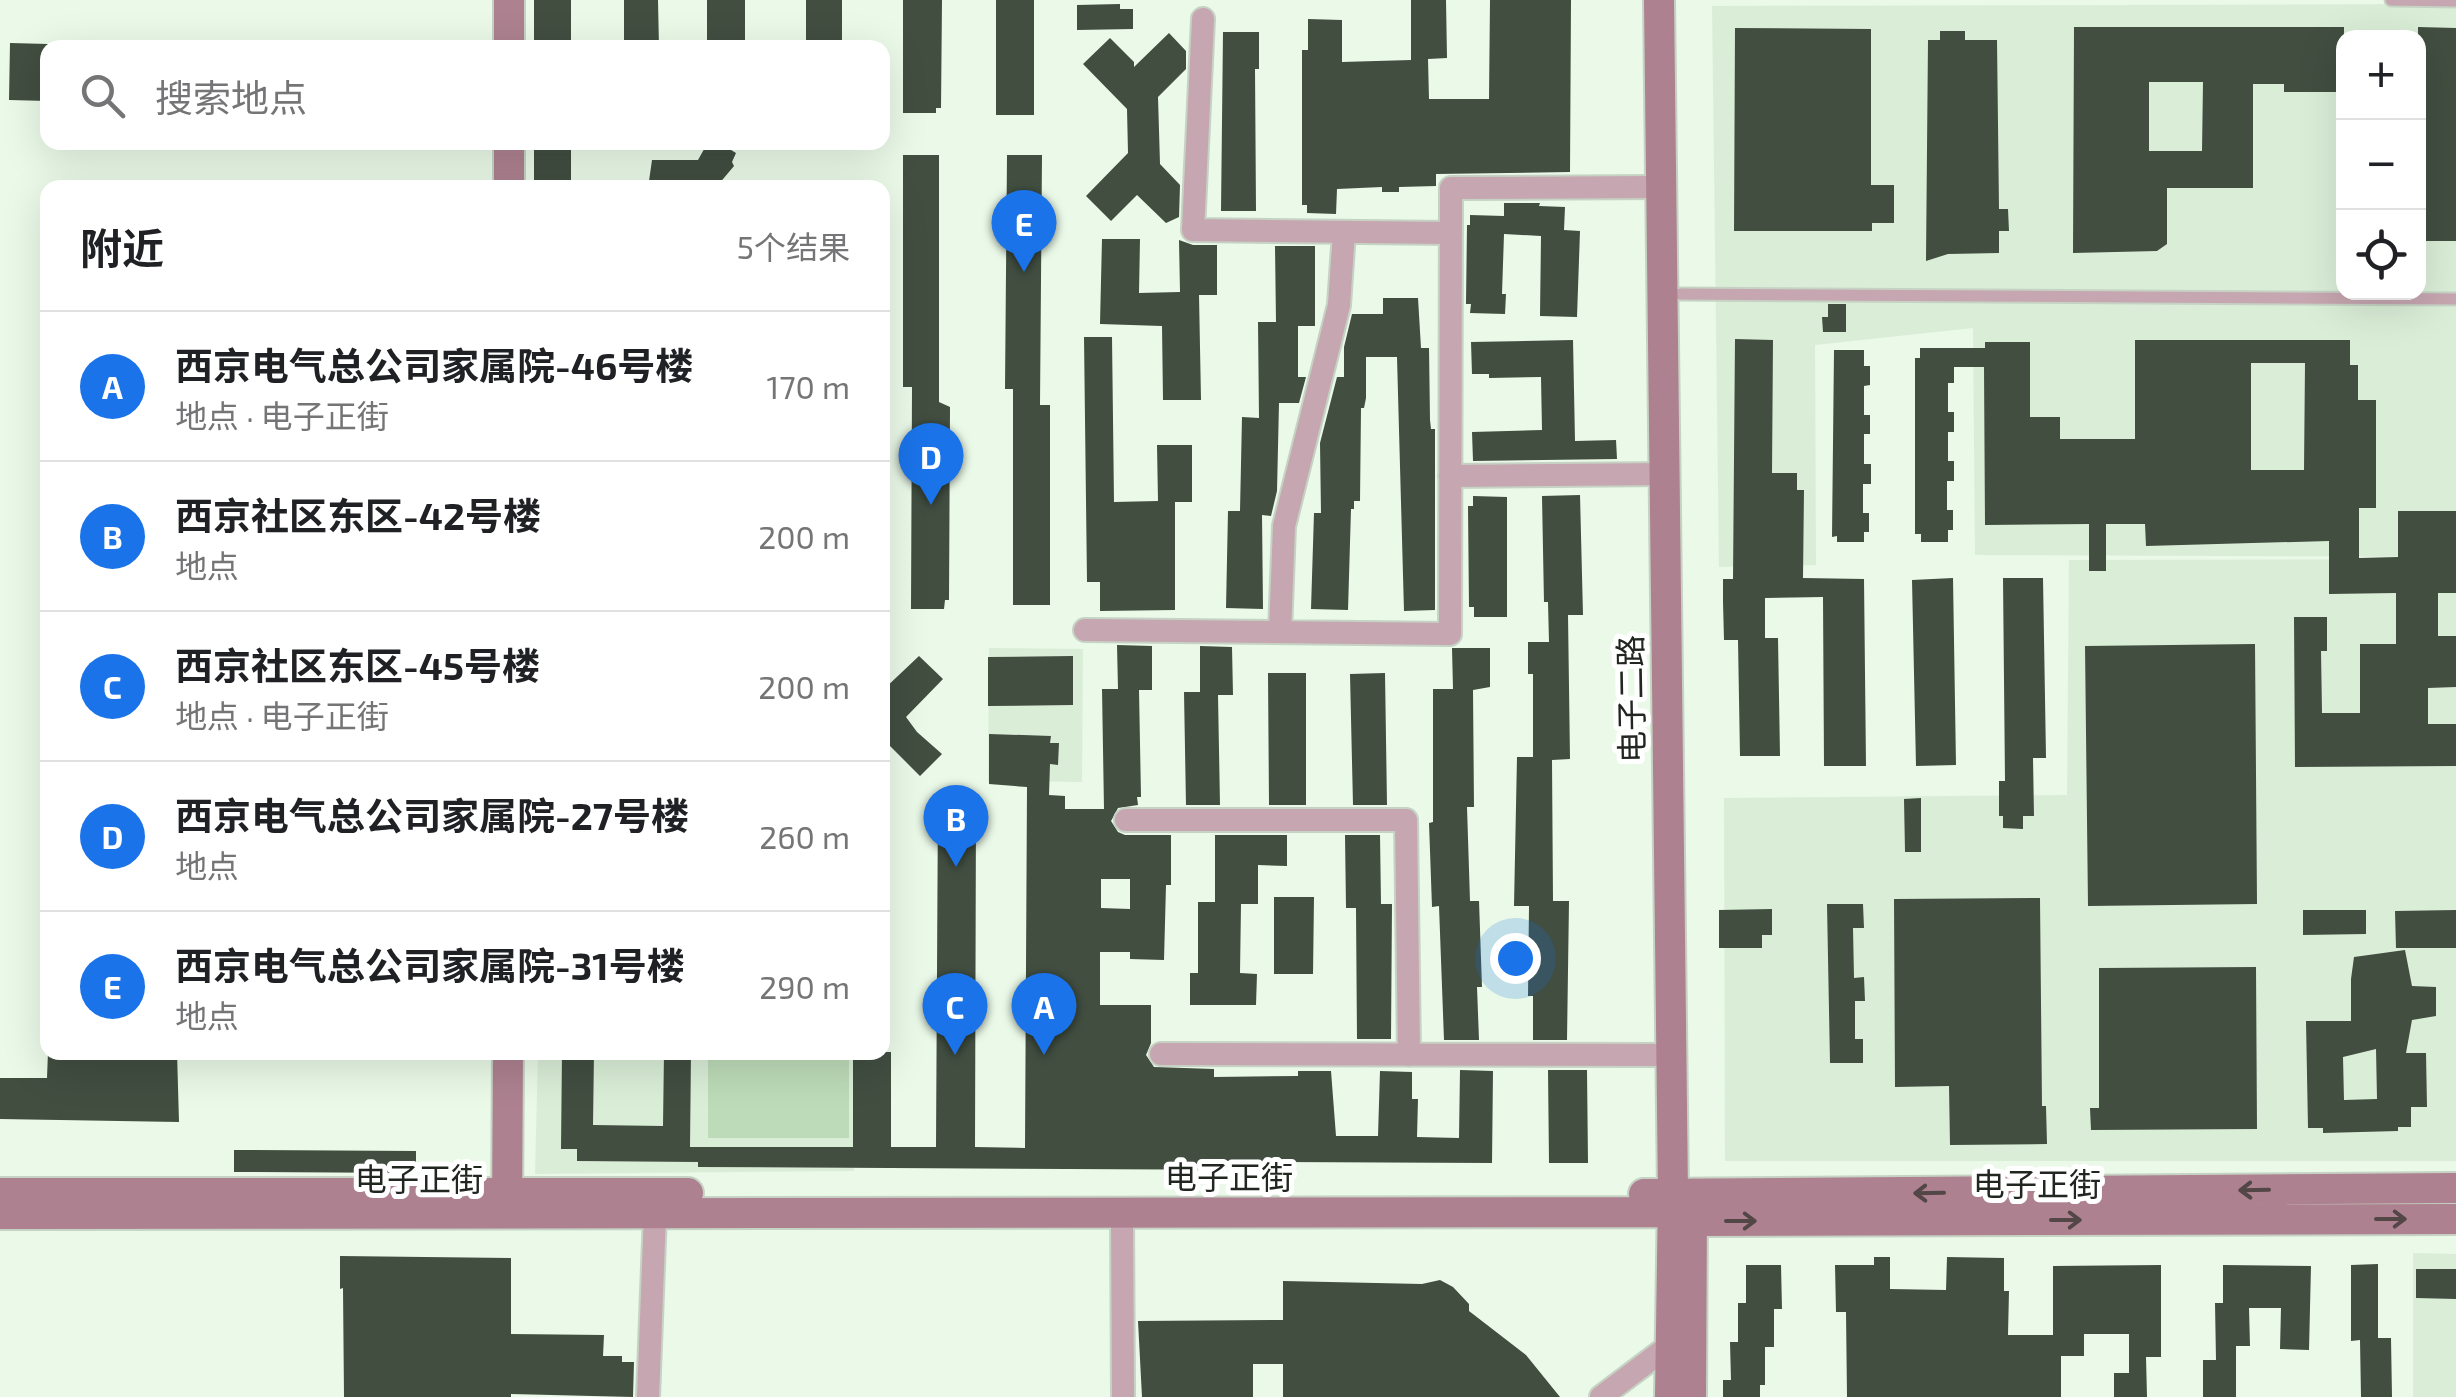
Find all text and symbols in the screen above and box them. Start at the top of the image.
map controls [2336,30,2426,300]
button: + [2336,30,2426,120]
search box [40,40,890,150]
icon: search [75,68,130,123]
text: 搜索地点 [155,74,307,120]
button: − [2336,120,2426,210]
pin: E [992,190,1056,272]
button: locate [2336,210,2426,300]
text: 附近 [80,222,164,272]
text: 5个结果 [737,227,850,265]
text: 西京电气总公司家属院-46号楼 [175,342,693,388]
text: A [102,367,123,405]
text: 170 m [766,367,850,405]
text: 地点 · 电子正街 [175,396,389,434]
pin: D [898,422,964,505]
text: 西京社区东区-42号楼 [175,492,541,538]
text: B [102,517,123,555]
text: 200 m [758,517,850,555]
text: 地点 [175,546,239,584]
street label: 电子二路 [1610,635,1650,763]
text: 西京社区东区-45号楼 [175,642,540,688]
text: C [103,667,122,705]
text: 200 m [758,667,850,705]
text: 地点 · 电子正街 [175,696,389,734]
pin: B [924,784,988,867]
text: 西京电气总公司家属院-27号楼 [175,792,689,838]
text: D [102,817,123,855]
text: 260 m [759,817,850,855]
text: 地点 [175,846,239,884]
your location [1490,933,1541,984]
text: 西京电气总公司家属院-31号楼 [175,942,685,988]
text: E [103,967,122,1005]
text: 290 m [759,967,850,1005]
pin: C [922,972,988,1055]
pin: A [1012,972,1076,1055]
text: 地点 [175,996,239,1034]
street label: 电子正街 [1165,1157,1293,1195]
street label: 电子正街 [355,1159,483,1197]
street label: 电子正街 [1973,1164,2101,1202]
one-way arrow [2238,1180,2270,1200]
one-way arrow [1913,1184,1945,1203]
one-way arrow [2048,1210,2081,1230]
one-way arrow [2374,1210,2406,1228]
one-way arrow [1724,1212,1756,1230]

